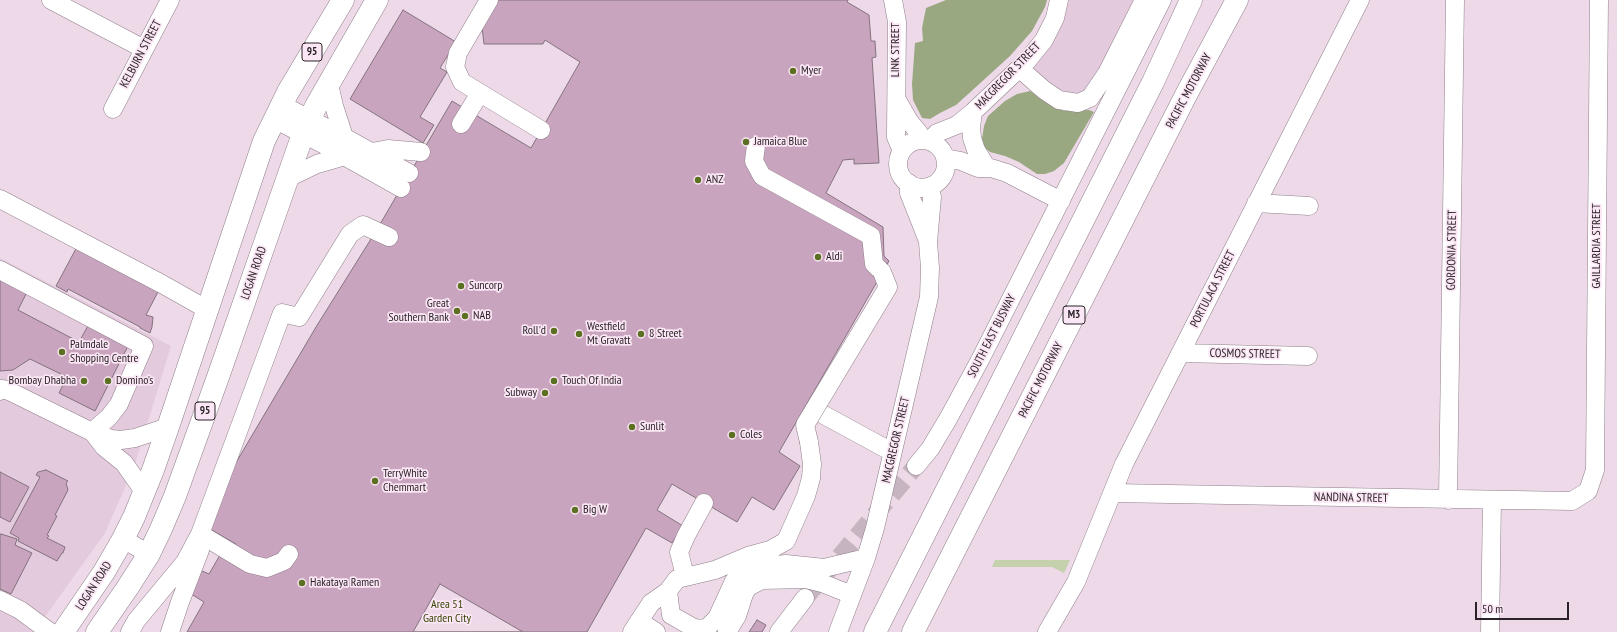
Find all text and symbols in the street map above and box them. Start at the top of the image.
street label: KELBURN STREET [117,18,165,90]
street label: LINK STREET [889,23,903,77]
street label: MACGREGOR STREET [972,39,1044,113]
road number: 95 [302,43,322,61]
street label: PACIFIC MOTORWAY [1163,51,1215,131]
place label: Myer [801,64,821,78]
marker: Myer [788,66,798,76]
place label: Jamaica Blue [754,135,807,149]
marker: Jamaica Blue [741,137,751,147]
place label: ANZ [706,173,723,187]
marker: ANZ [693,175,703,185]
street label: GAILLARDIA STREET [1590,203,1604,289]
street label: GORDONIA STREET [1444,210,1460,290]
street label: LOGAN ROAD [238,245,270,301]
street label: PORTULACA STREET [1187,248,1239,330]
place label: Aldi [826,250,842,264]
marker: Aldi [813,252,823,262]
place label: Suncorp [469,279,502,293]
marker: Suncorp [456,281,466,291]
street label: SOUTH EAST BUSWAY [965,292,1019,380]
place label: Great Southern Bank [388,297,449,325]
marker: Great Southern Bank [452,306,462,316]
road number: M3 [1063,306,1085,324]
place label: NAB [473,309,491,323]
marker: NAB [460,311,470,321]
place label: Westfield Mt Gravatt [587,320,631,348]
place label: Roll'd [523,324,546,338]
marker: Roll'd [549,326,559,336]
place label: 8 Street [649,327,682,341]
marker: Westfield Mt Gravatt [574,329,584,339]
marker: 8 Street [636,329,646,339]
place label: Palmdale Shopping Centre [70,338,139,366]
street label: PACIFIC MOTORWAY [1016,340,1066,420]
street label: COSMOS STREET [1209,346,1281,362]
marker: Palmdale Shopping Centre [57,347,67,357]
place label: Bombay Dhabha [9,374,76,388]
place label: Domino's [116,374,153,388]
place label: Touch Of India [562,374,621,388]
marker: Bombay Dhabha [79,376,89,386]
marker: Domino's [103,376,113,386]
marker: Touch Of India [549,376,559,386]
place label: Subway [505,386,537,400]
marker: Subway [540,388,550,398]
street label: MACGREGOR STREET [879,396,913,484]
road number: 95 [195,402,215,420]
place label: Sunlit [640,420,664,434]
marker: Sunlit [627,422,637,432]
place label: Coles [740,428,762,442]
marker: Coles [727,430,737,440]
place label: TerryWhite Chemmart [383,467,427,495]
marker: TerryWhite Chemmart [370,476,380,486]
street label: NANDINA STREET [1314,490,1388,506]
place label: Big W [583,503,607,517]
marker: Big W [570,505,580,515]
street label: LOGAN ROAD [73,559,115,613]
place label: Hakataya Ramen [310,576,379,590]
marker: Hakataya Ramen [297,578,307,588]
scale bar [1477,594,1571,620]
park label: Area 51 Garden City [423,598,471,626]
text: 50 m [1482,601,1503,616]

